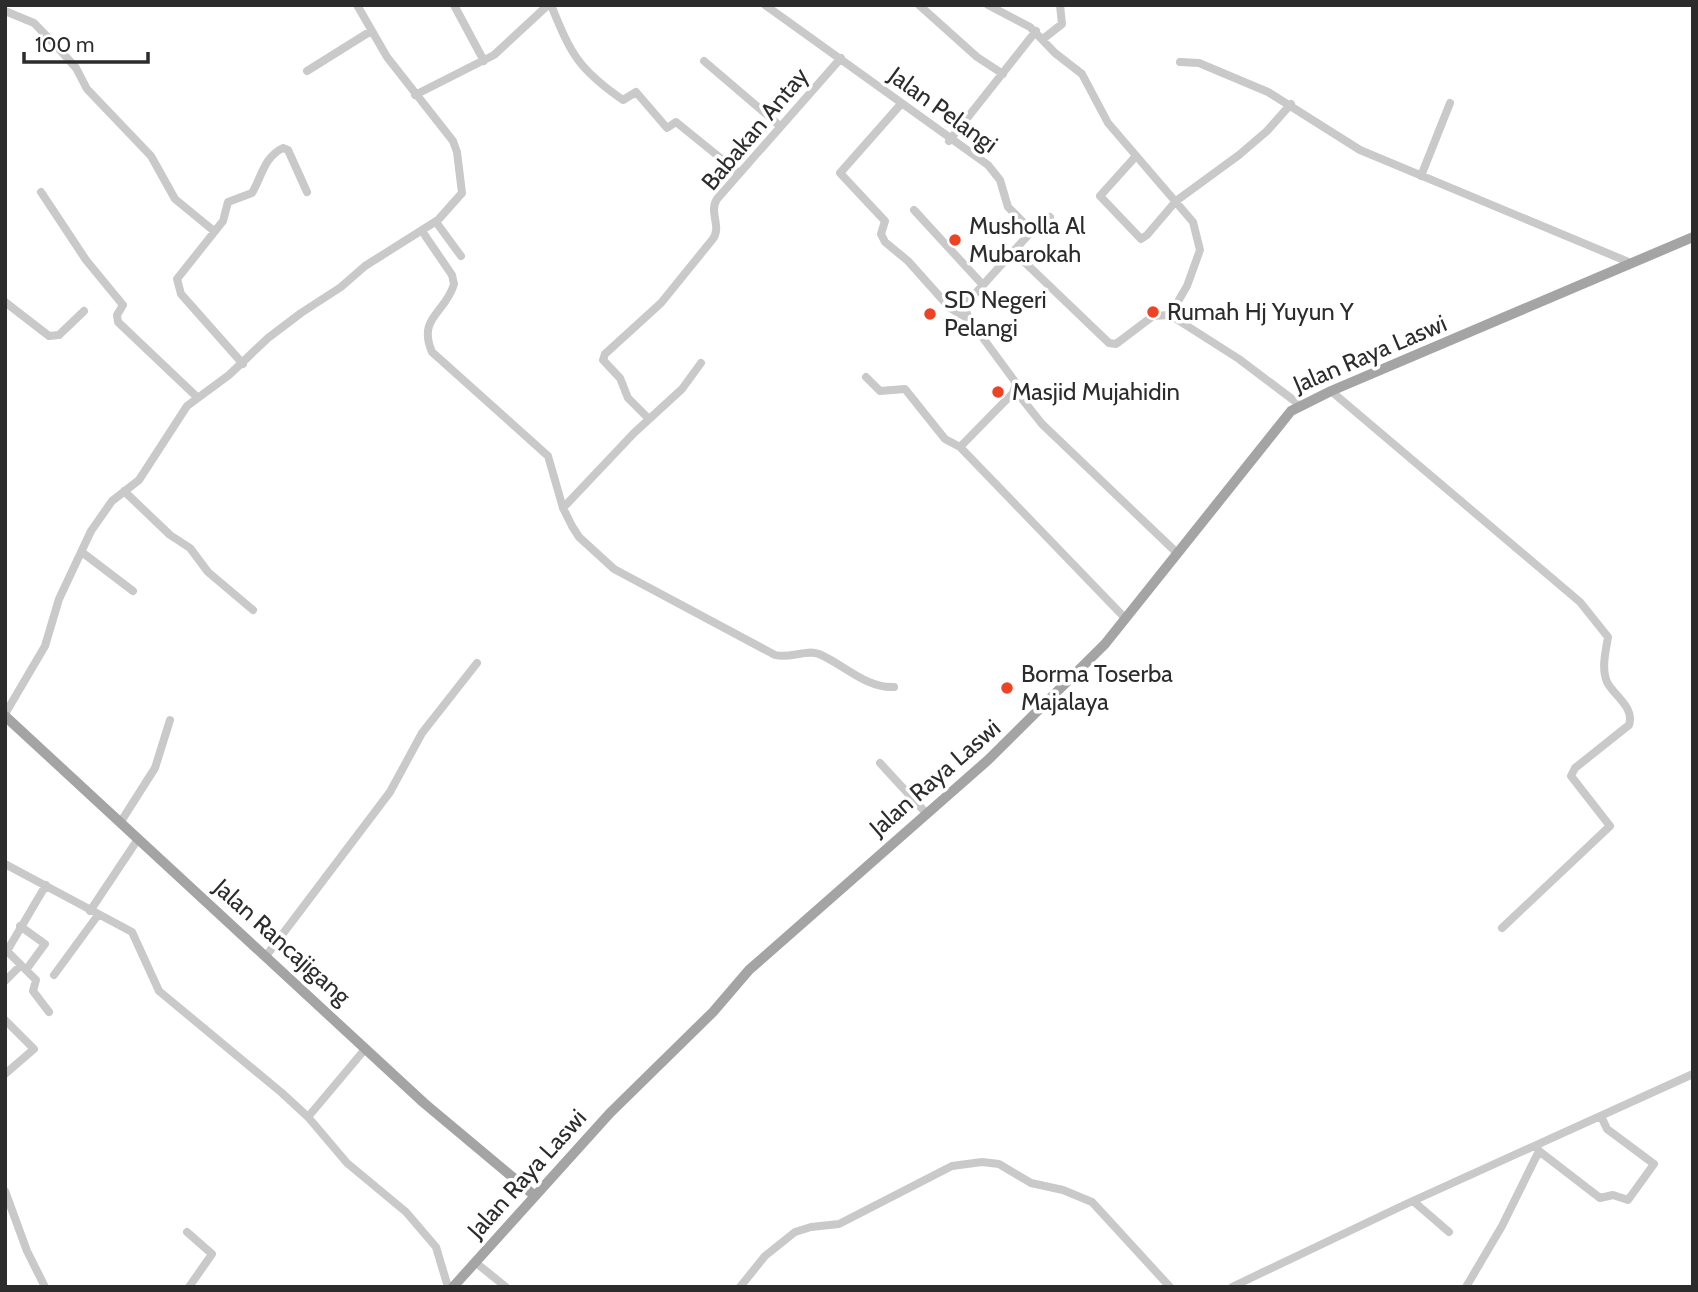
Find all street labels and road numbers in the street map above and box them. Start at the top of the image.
street label: Jalan Pelangi [883,60,1003,159]
street label: Babakan Antay [695,62,814,196]
street label: Jalan Raya Laswi [1288,308,1451,399]
street label: Jalan Raya Laswi [863,713,1006,843]
street label: Jalan Rancajigang [207,872,358,1011]
street label: Jalan Raya Laswi [460,1103,592,1245]

